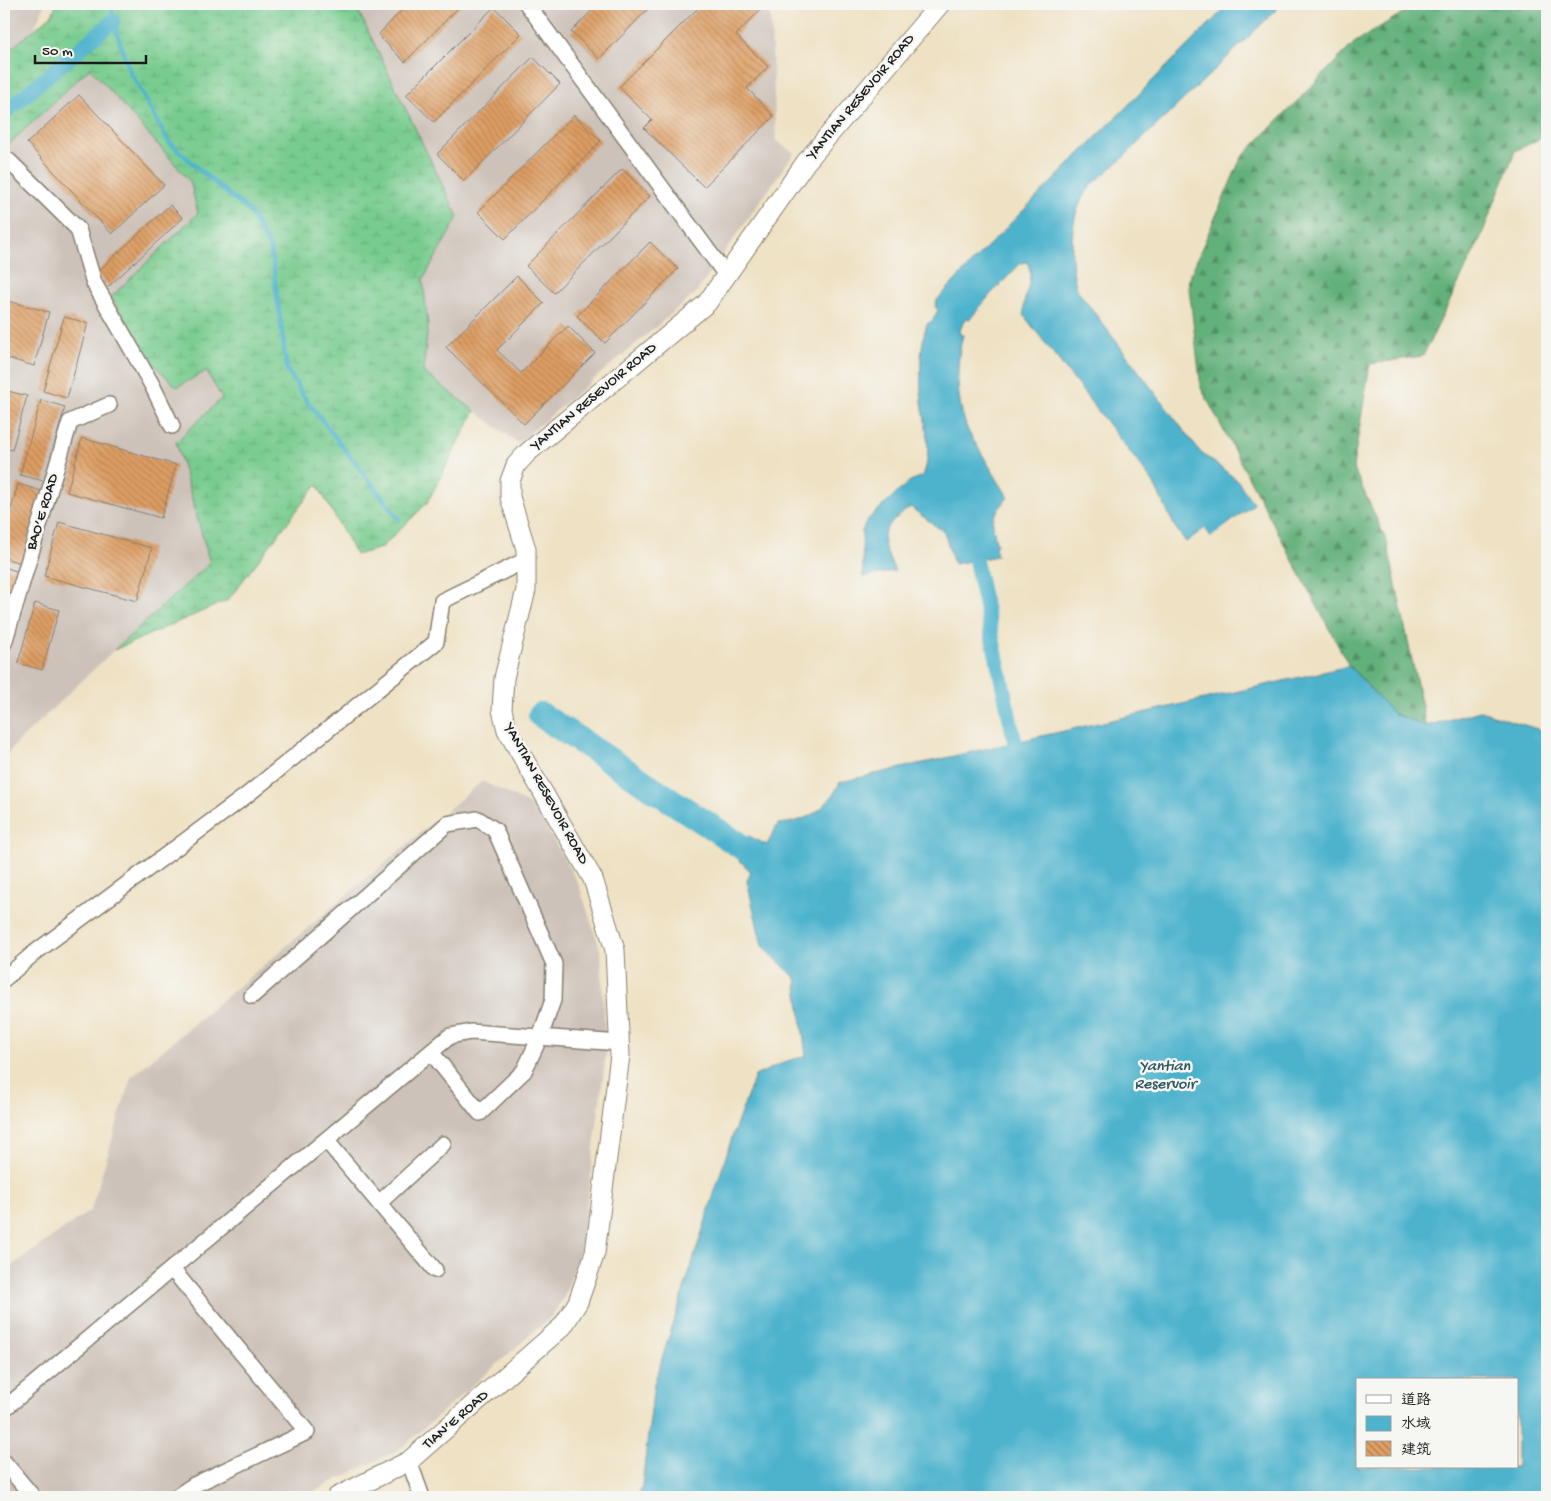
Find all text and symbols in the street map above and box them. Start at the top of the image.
street label: YANTIAN RESEVOIR ROAD [802,30,919,165]
scale bar [35,32,146,64]
text: 50 m [42,43,73,61]
street label: YANTIAN RESEVOIR ROAD [526,339,661,456]
street label: BAO’E ROAD [23,472,63,553]
street label: YANTIAN RESEVOIR ROAD [499,719,592,868]
water label: Yantian Reservoir [1135,1058,1199,1095]
legend [1356,1378,1518,1468]
street label: TIAN’E ROAD [419,1386,493,1454]
text: 道路 [1401,1392,1431,1410]
text: 水域 [1401,1416,1431,1434]
text: 建筑 [1401,1442,1431,1460]

